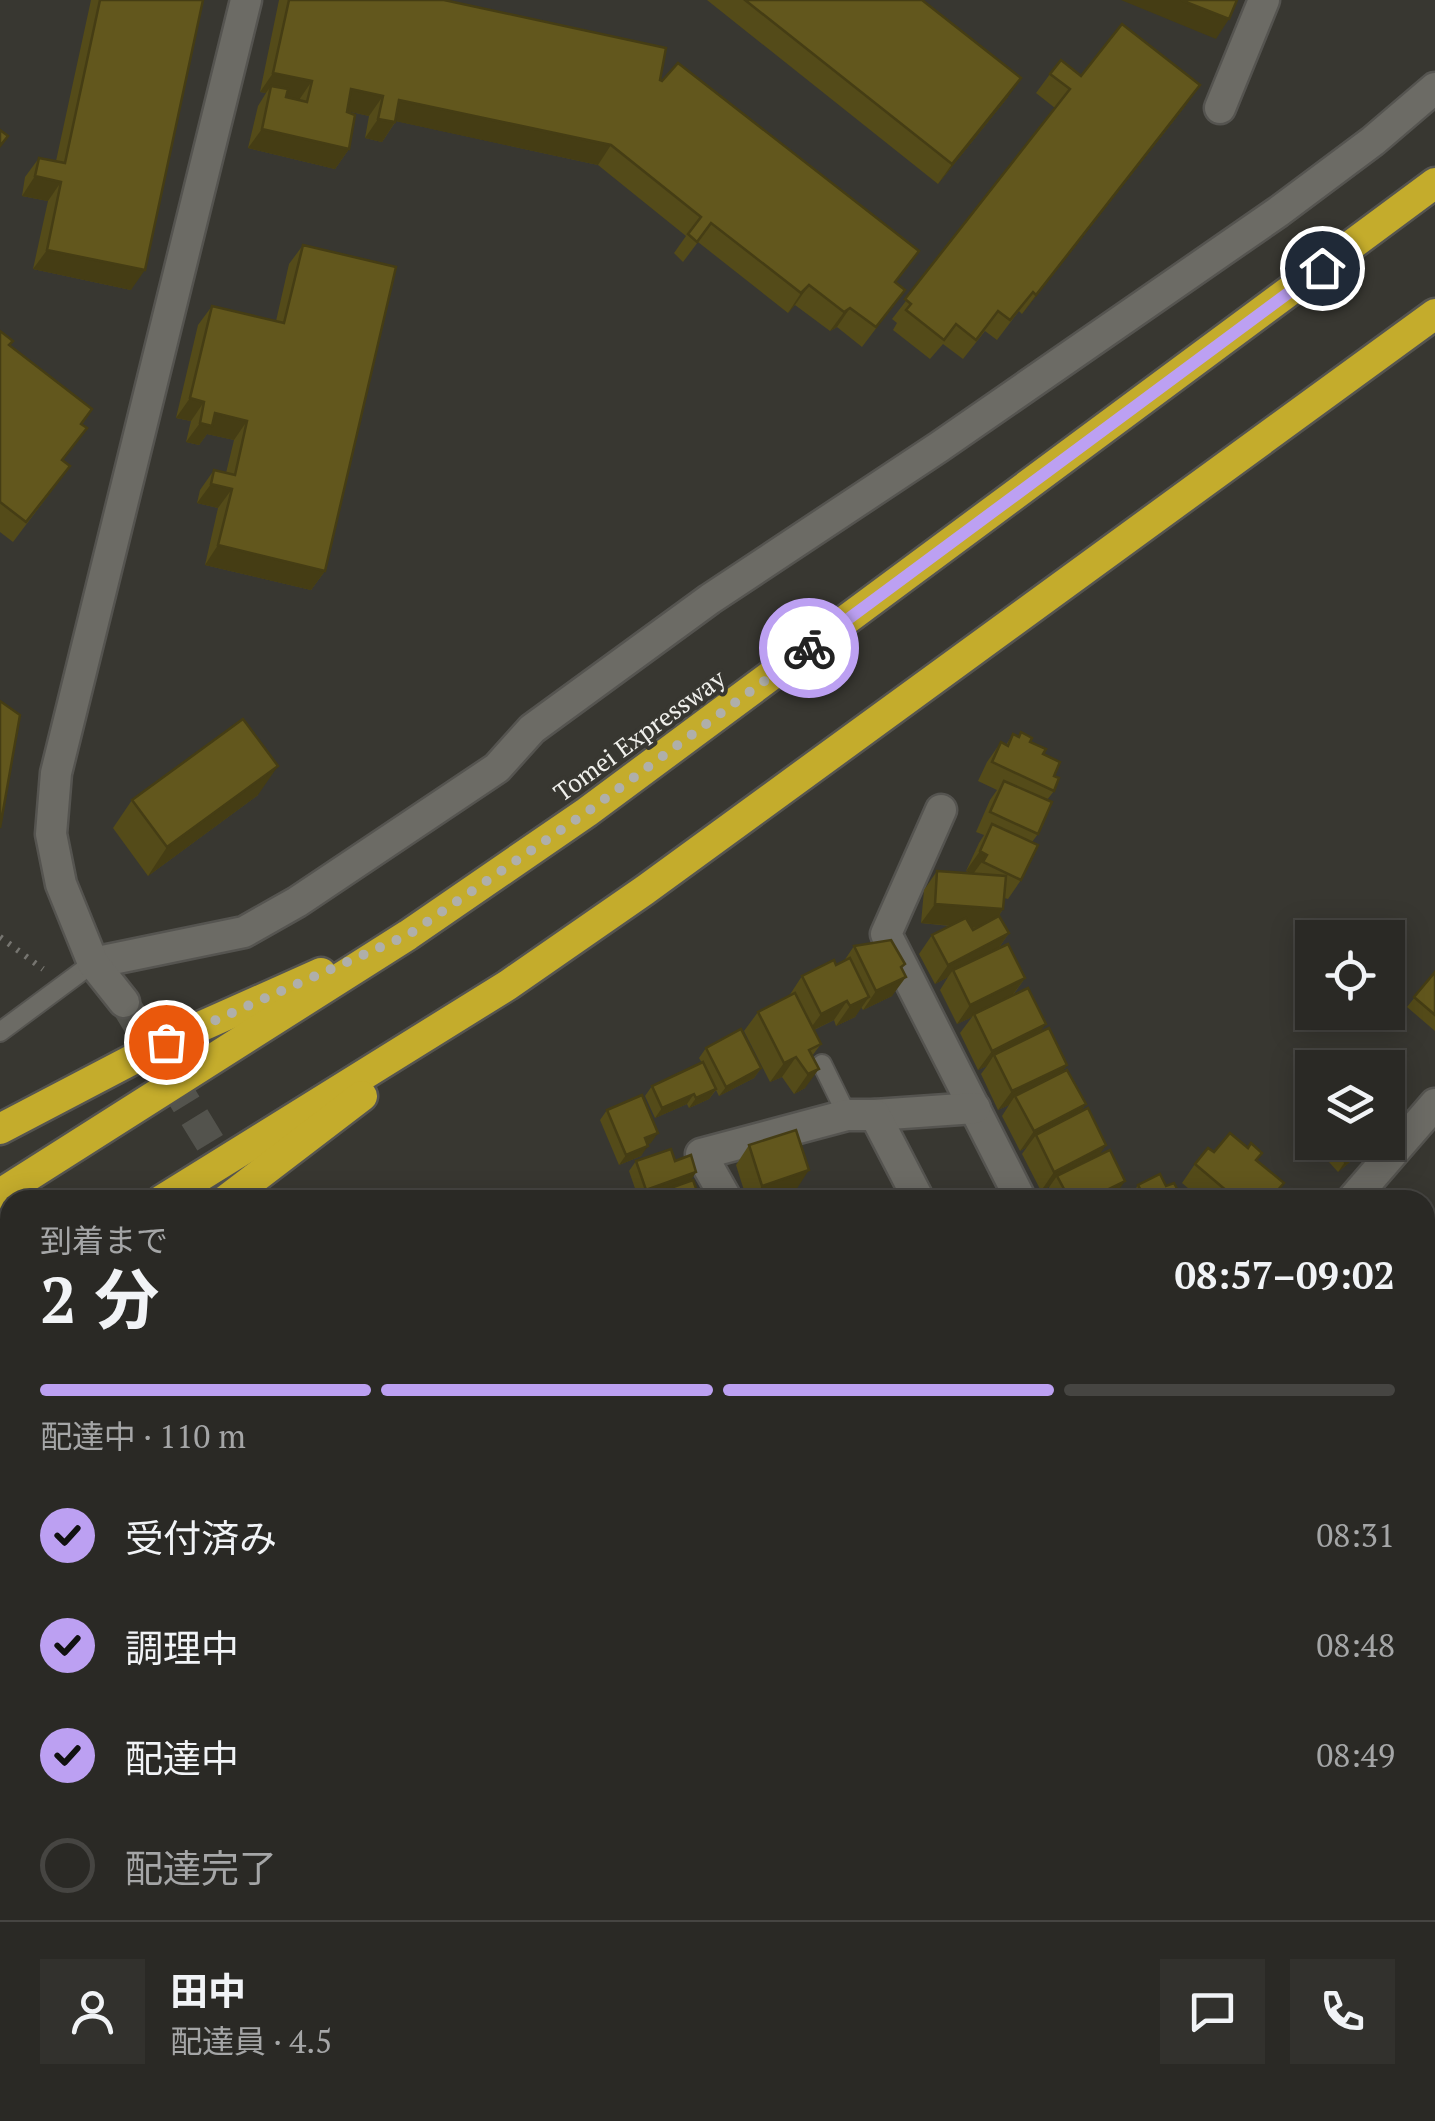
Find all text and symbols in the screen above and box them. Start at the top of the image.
pin [1280,226,1365,311]
icon: home [1295,241,1350,296]
courier [759,598,859,698]
icon: bike [782,621,837,676]
street label: Tomei Expressway [547,661,732,808]
map controls [1295,920,1405,1160]
button: locate [1295,920,1405,1030]
pin [124,1000,209,1085]
icon: bag [139,1015,194,1070]
button: layers [1295,1050,1405,1160]
text: 到着まで [40,1219,168,1261]
text: 08:57–09:02 [1174,1250,1395,1300]
text: 2 分 [40,1255,159,1342]
text: 配達中 · 110 m [40,1415,246,1457]
icon: check [40,1508,95,1563]
text: 受付済み [125,1513,277,1563]
text: 08:31 [1316,1514,1395,1556]
icon: check [40,1618,95,1673]
text: 調理中 [125,1623,239,1673]
text: 08:48 [1316,1624,1395,1666]
icon: check [40,1728,95,1783]
text: 配達中 [125,1733,239,1783]
text: 08:49 [1316,1734,1395,1776]
text: 配達完了 [125,1843,277,1893]
button: person [40,1959,145,2064]
button: chat [1160,1959,1265,2064]
button: phone [1290,1959,1395,2064]
text: 田中 [170,1966,246,2016]
text: 配達員 · 4.5 [170,2020,332,2062]

